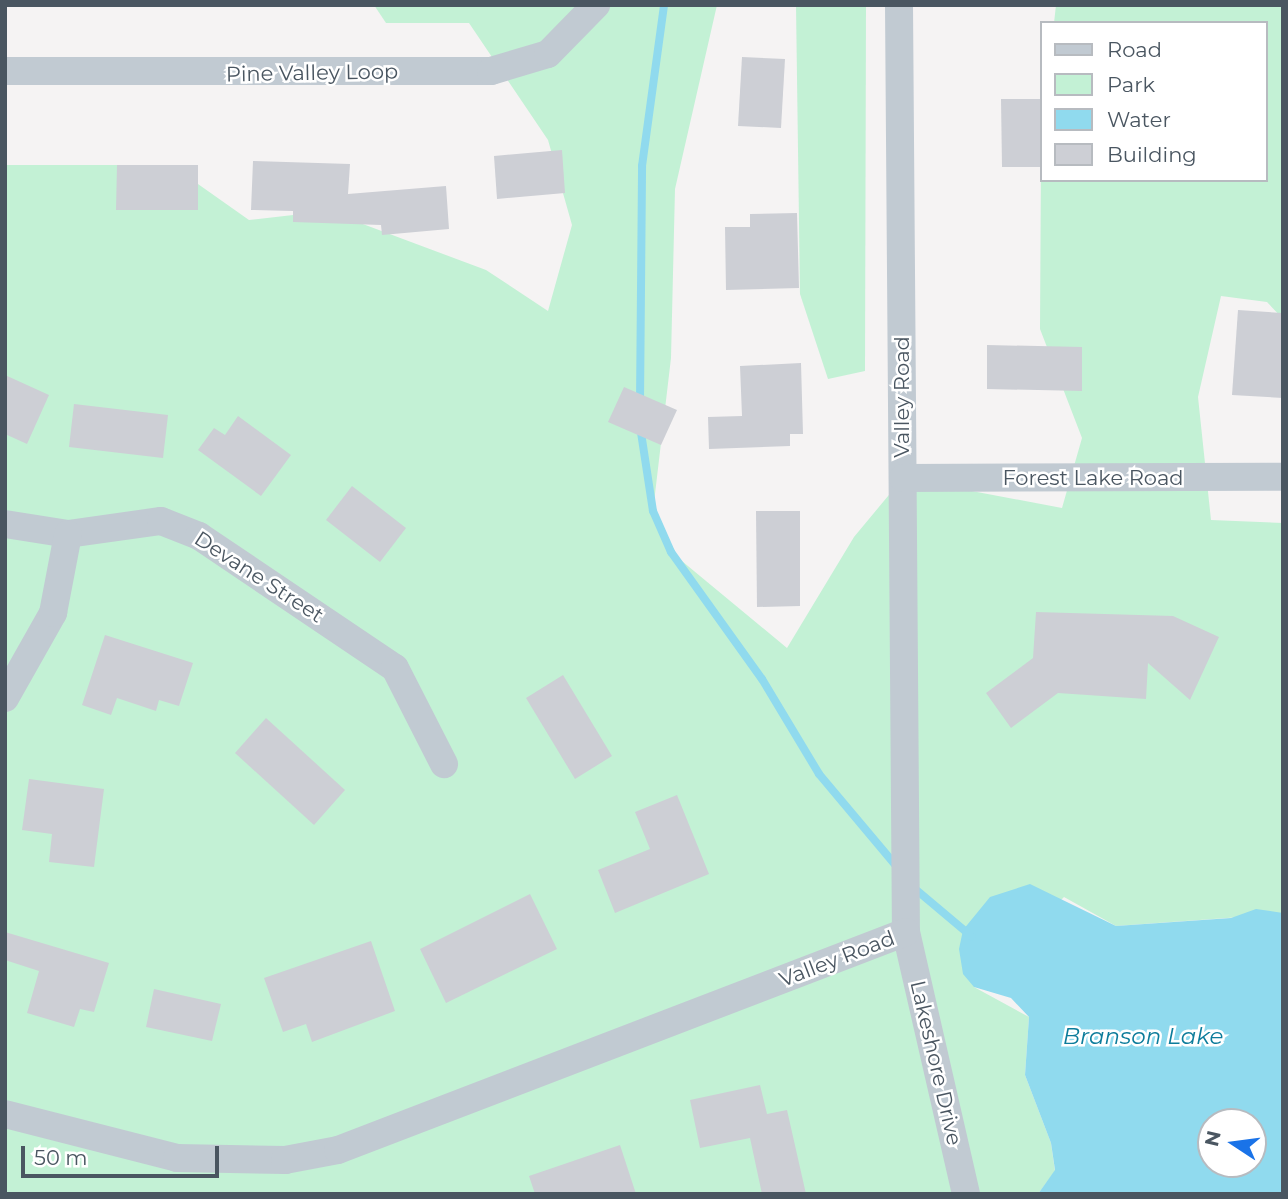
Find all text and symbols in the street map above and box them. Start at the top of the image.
legend [1040,21,1267,182]
text: Road [1107,37,1162,62]
street label: Pine Valley Loop [226,59,398,87]
text: Park [1107,72,1155,97]
text: Water [1107,107,1171,132]
text: Building [1107,142,1197,167]
street label: Valley Road [889,336,915,458]
street label: Forest Lake Road [1002,465,1184,491]
street label: Devane Street [190,526,328,628]
street label: Valley Road [776,925,898,993]
street label: Lakeshore Drive [905,978,967,1148]
water label: Branson Lake [1063,1022,1223,1050]
north arrow [1197,1108,1267,1178]
text: N [1200,1129,1226,1149]
scale bar [24,1132,222,1176]
text: 50 m [34,1145,88,1170]

